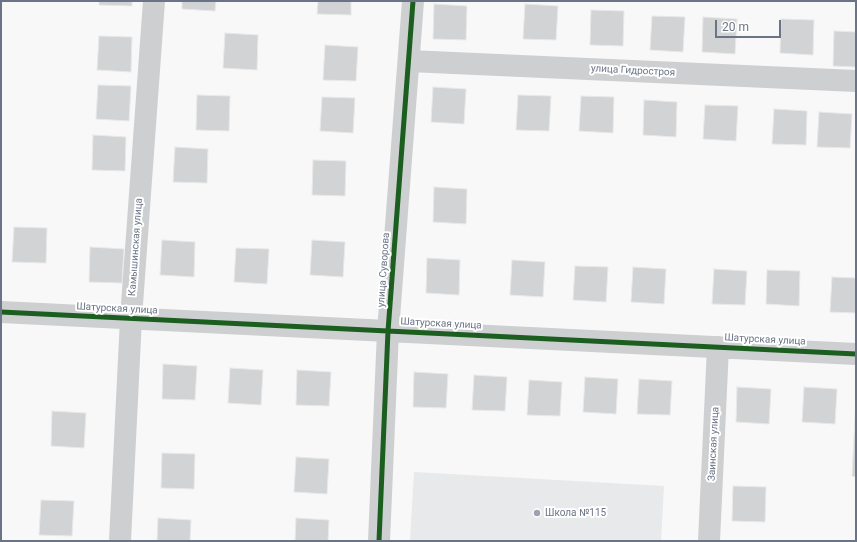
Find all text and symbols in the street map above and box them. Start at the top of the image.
scale bar [717,12,783,38]
text: 20 m [722,20,749,34]
street label: улица Гидростроя [591,63,675,79]
street label: Камышинская улица [127,198,145,296]
street label: улица Суворова [375,232,393,308]
street label: Шатурская улица [76,301,158,317]
street label: Шатурская улица [400,316,482,332]
street label: Шатурская улица [724,332,806,348]
street label: Заинская улица [706,407,722,481]
place label: Школа №115 [545,507,606,519]
marker: Школа №115 [532,508,542,518]

